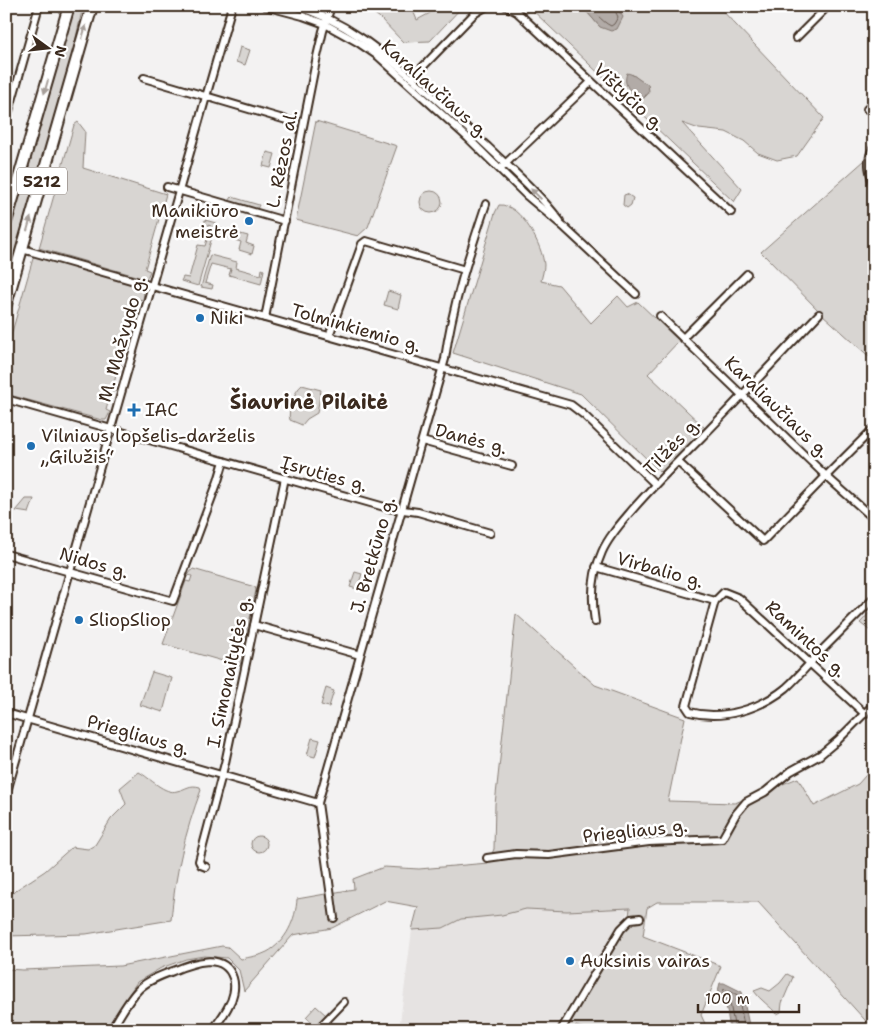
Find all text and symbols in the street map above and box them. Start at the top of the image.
north arrow [22,22,72,72]
one-way arrow [81,25,89,40]
street label: Karaliaučiaus g. [376,34,494,144]
text: N [50,44,71,59]
street label: Vištyčio g. [588,58,670,136]
one-way arrow [41,79,49,94]
street label: L. Rėzos al. [261,108,303,210]
road number: 5212 [17,168,67,195]
one-way arrow [531,188,543,200]
place label: Manikiūro meistrė [151,199,239,244]
marker: Manikiūro meistrė [243,215,255,227]
one-way arrow [26,216,34,231]
street label: M. Mažvydo g. [93,273,151,405]
street label: Tolminkiemio g. [288,298,424,358]
place label: Niki [210,306,244,330]
marker: Niki [194,312,206,324]
street label: Karaliaučiaus g. [719,351,835,463]
district label: Šiaurinė Pilaitė [230,387,388,415]
place label: IAC [145,398,178,422]
marker: IAC [127,403,141,417]
street label: Tilžės g. [638,412,706,480]
street label: Danės g. [432,418,510,460]
place label: Vilniaus lopšelis-darželis „Gilužis“ [40,424,256,469]
marker: Vilniaus lopšelis-darželis „Gilužis“ [25,440,37,452]
street label: Įsruties g. [278,450,370,498]
street label: J. Bretkūno g. [345,494,401,616]
street label: Nidos g. [57,542,131,584]
street label: Virbalio g. [614,546,706,594]
street label: I. Simonaitytės g. [201,594,257,750]
street label: Ramintos g. [760,595,852,683]
place label: SliopSliop [89,608,171,632]
marker: SliopSliop [73,614,85,626]
street label: Priegliaus g. [84,709,192,761]
street label: Priegliaus g. [581,814,689,848]
place label: Auksinis vairas [580,949,710,973]
marker: Auksinis vairas [564,955,576,967]
scale bar [698,981,799,1013]
text: 100 m [705,989,750,1009]

